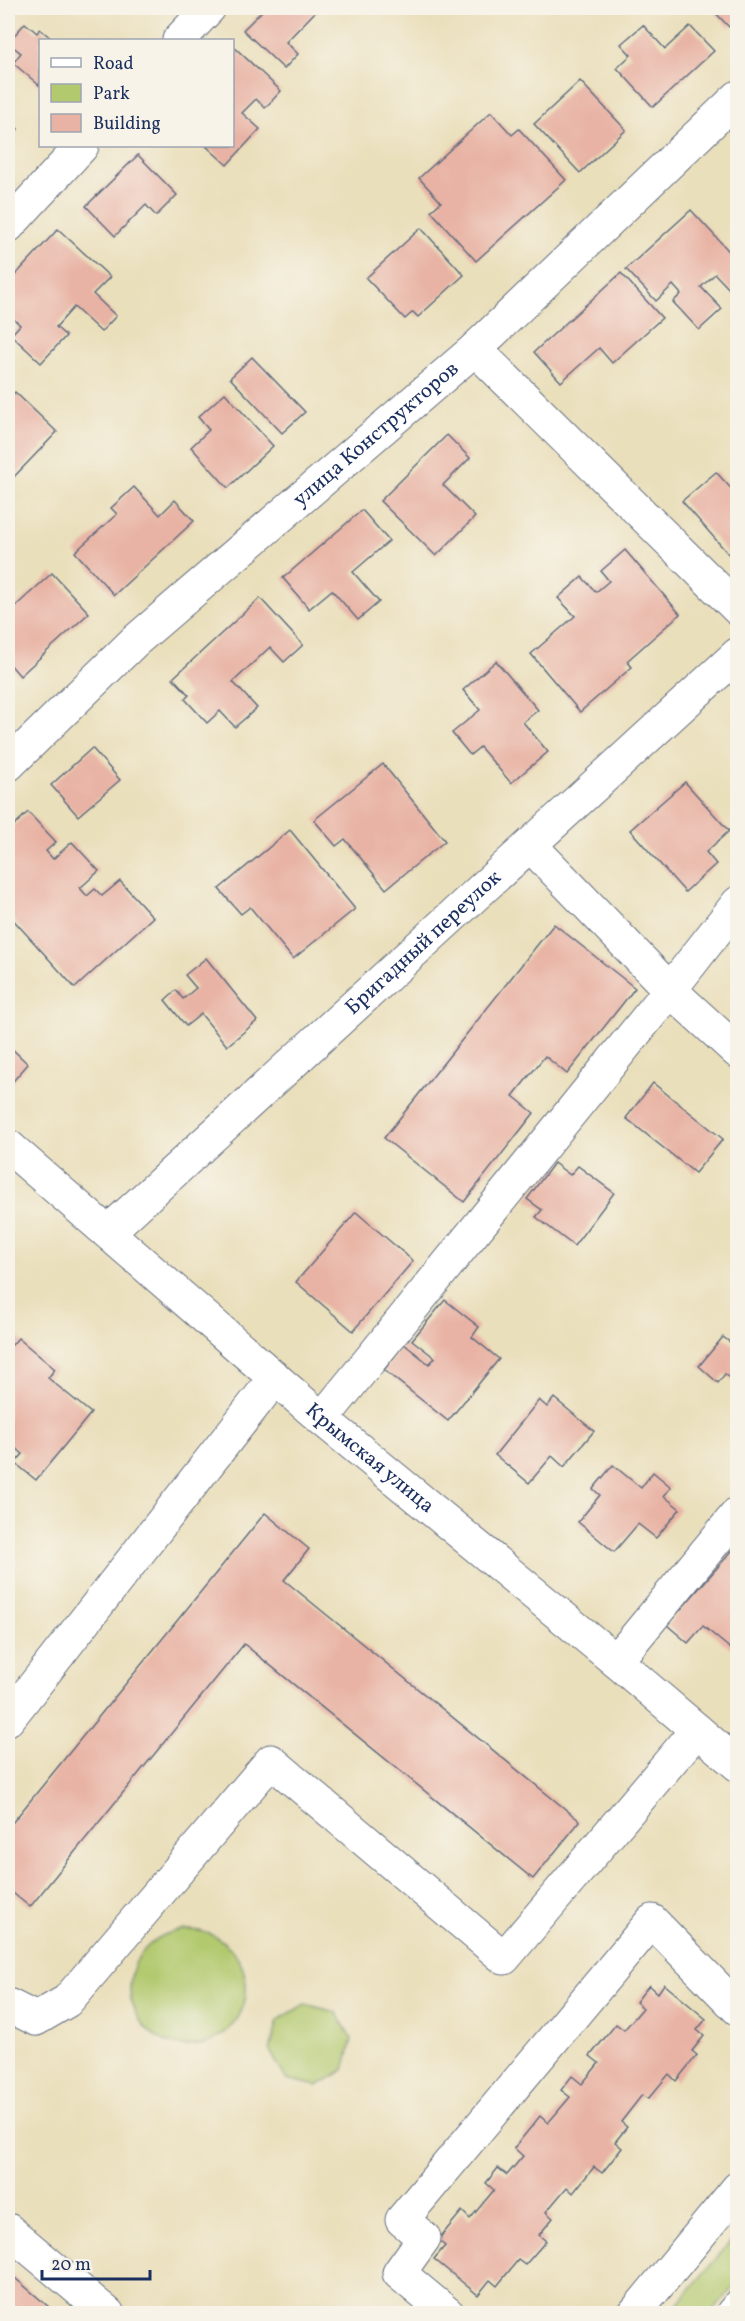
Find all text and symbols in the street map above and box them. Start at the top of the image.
legend [39,39,234,147]
text: Road [93,52,134,77]
text: Park [93,82,130,107]
text: Building [93,112,161,137]
street label: улица Конструкторов [287,355,465,514]
street label: Бригадный переулок [339,864,508,1022]
street label: Крымская улица [299,1396,441,1520]
scale bar [42,2243,150,2281]
text: 20 m [51,2253,91,2278]

